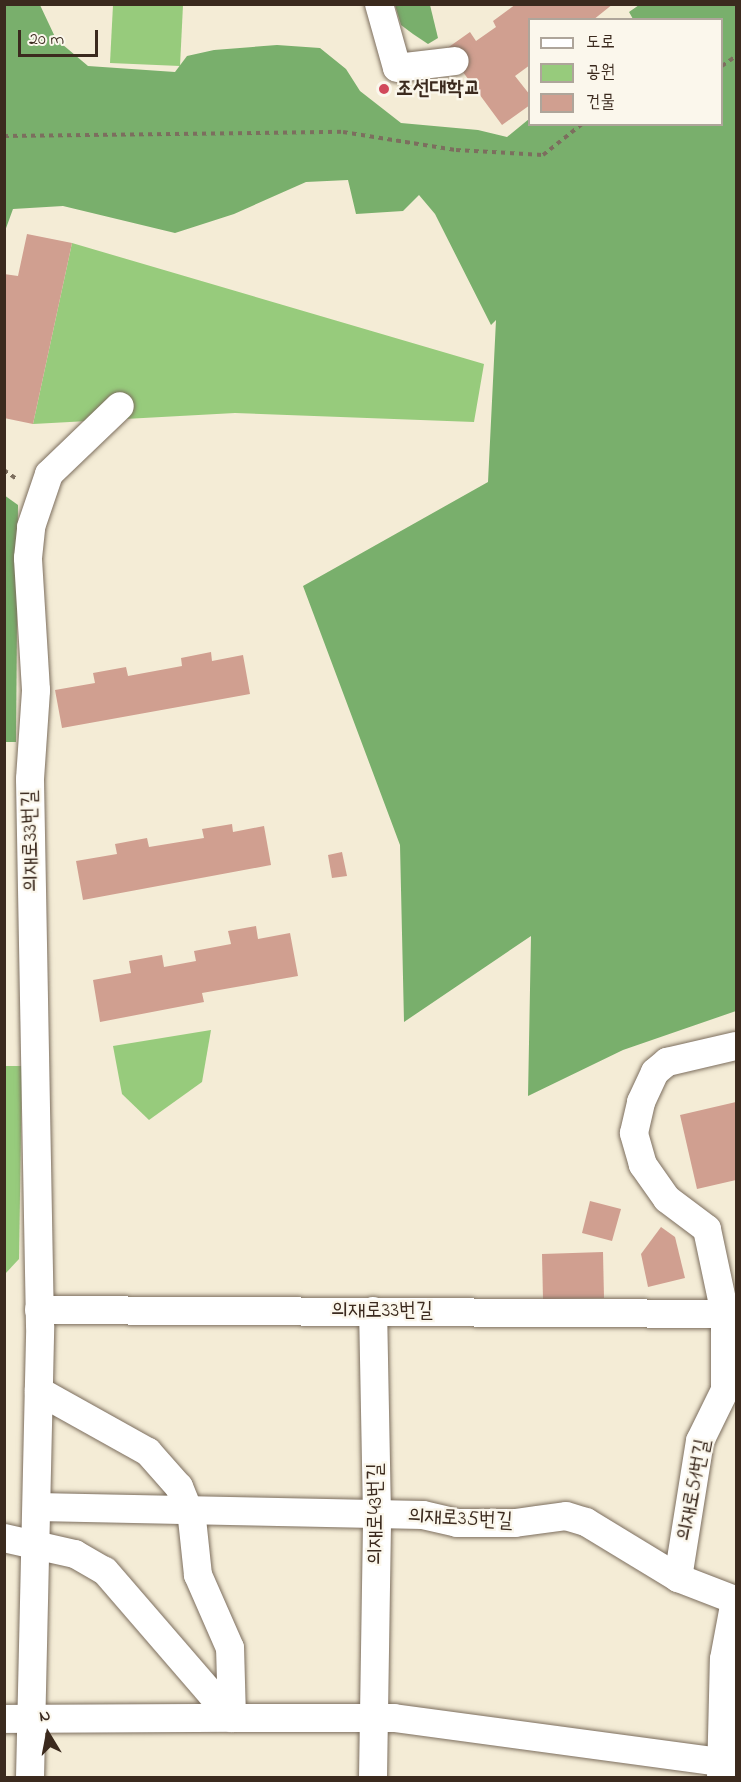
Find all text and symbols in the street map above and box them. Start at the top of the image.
scale bar [21,18,100,56]
legend [528,18,723,126]
text: 20 m [29,27,64,53]
text: 도로 [586,30,615,56]
text: 공원 [586,60,615,86]
place label: 조선대학교 [396,76,480,102]
marker: 조선대학교 [377,82,391,96]
text: 건물 [586,90,615,116]
street label: 의재로33번길 [18,790,44,892]
street label: 의재로33번길 [331,1298,433,1324]
street label: 의재로51번길 [672,1437,716,1543]
street label: 의재로43번길 [363,1463,389,1565]
street label: 의재로35번길 [407,1504,513,1534]
north arrow [18,1704,78,1764]
text: N [37,1704,52,1729]

